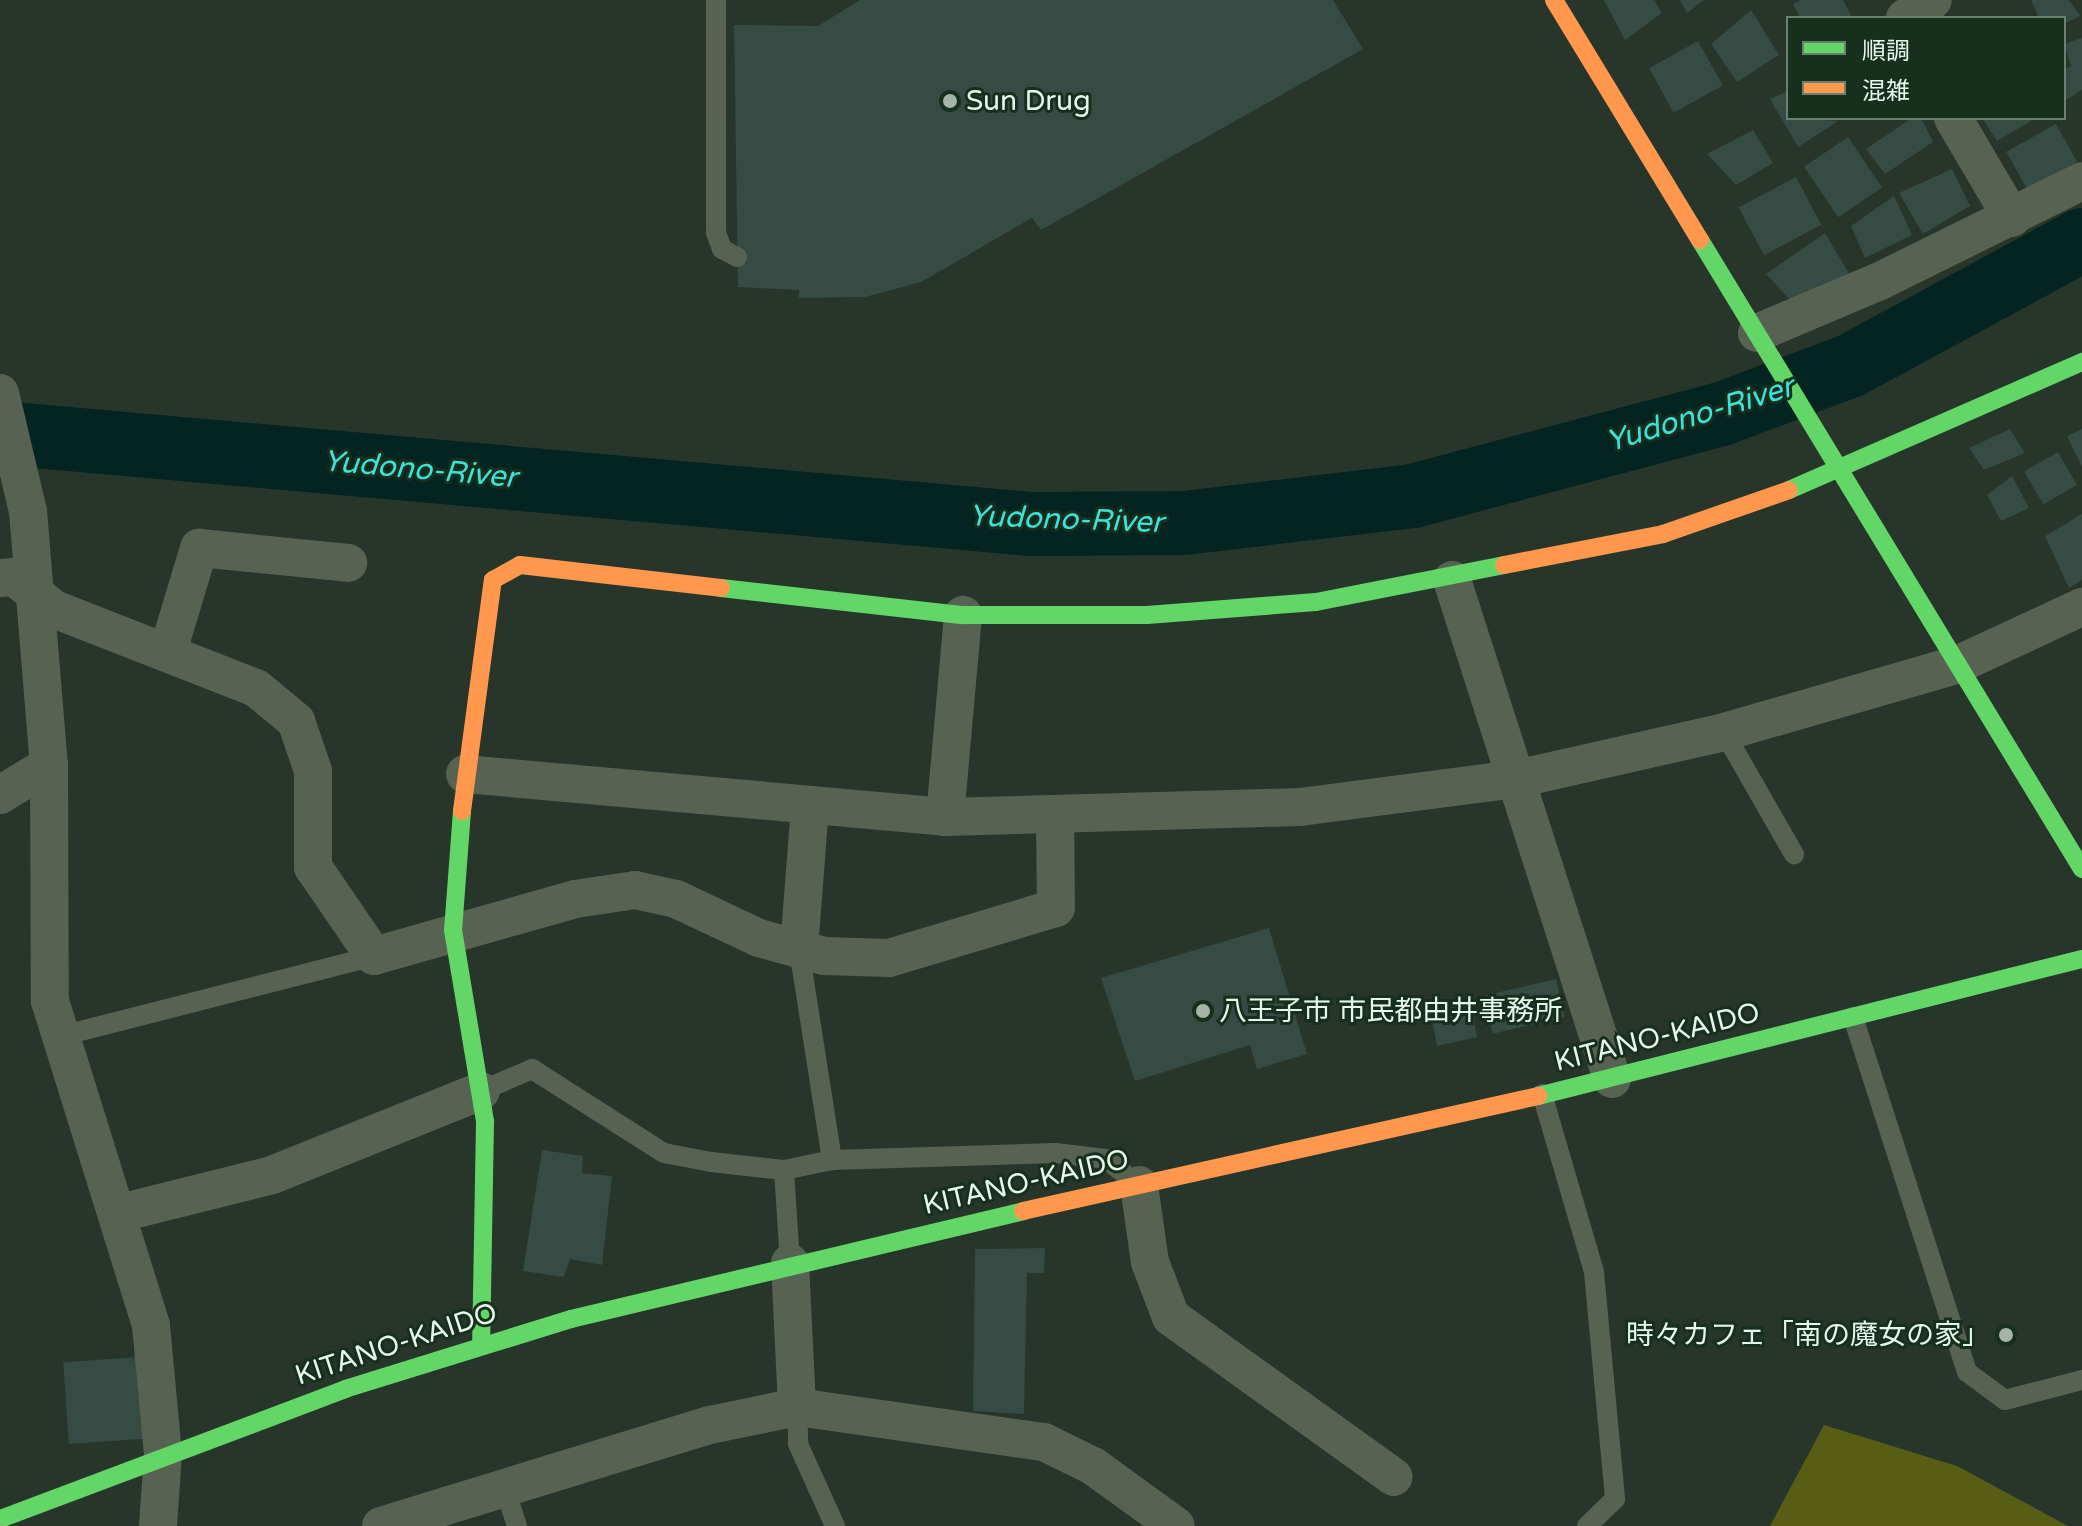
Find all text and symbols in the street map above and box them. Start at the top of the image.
legend [1786,16,2066,120]
text: 順調 [1862,37,1910,66]
text: 混雑 [1862,77,1910,106]
place label: Sun Drug [966,84,1091,118]
marker: Sun Drug [941,92,959,110]
water label: Yudono-River [1602,369,1798,461]
water label: Yudono-River [322,444,518,496]
water label: Yudono-River [968,499,1164,541]
place label: 八王子市 市民都由井事務所 [1219,994,1562,1028]
street label: KITANO-KAIDO [1551,995,1763,1079]
marker: 八王子市 市民都由井事務所 [1194,1002,1212,1020]
street label: KITANO-KAIDO [920,1142,1132,1222]
street label: KITANO-KAIDO [291,1296,501,1392]
place label: 時々カフェ「南の魔女の家」 [1626,1318,1990,1352]
marker: 時々カフェ「南の魔女の家」 [1997,1326,2015,1344]

